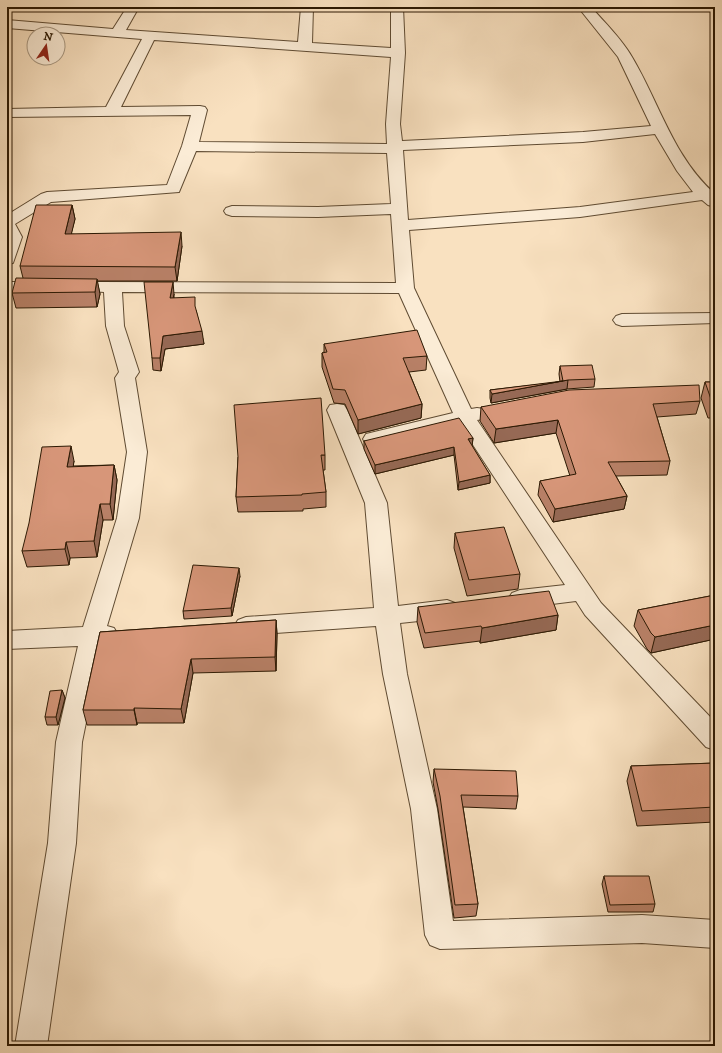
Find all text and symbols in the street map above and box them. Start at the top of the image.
north arrow [26,26,66,66]
text: N [42,29,54,45]

